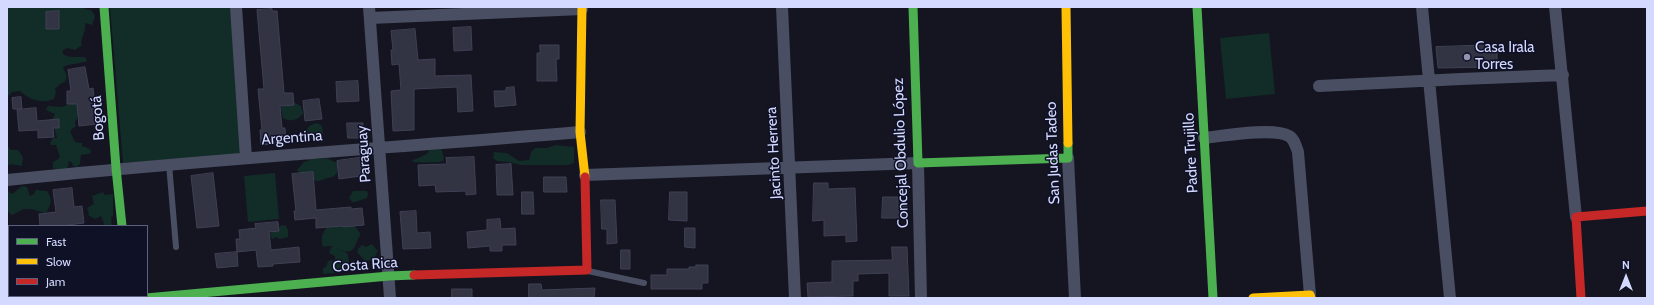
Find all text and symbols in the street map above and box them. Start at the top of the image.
place label: Casa Irala Torres [1475,39,1534,74]
marker: Casa Irala Torres [1462,52,1472,62]
street label: Concejal Obdulio López [889,78,913,228]
street label: Bogotá [87,95,109,141]
street label: San Judas Tadeo [1042,101,1064,205]
street label: Jacinto Herrera [763,106,785,200]
street label: Padre Trujillo [1180,112,1202,194]
street label: Paraguay [353,125,375,183]
street label: Argentina [261,127,323,149]
legend [8,225,148,297]
text: Fast [46,234,66,249]
text: Slow [46,254,71,269]
street label: Costa Rica [332,254,398,276]
north arrow [1606,257,1646,297]
text: N [1622,258,1630,272]
text: Jam [46,274,65,289]

